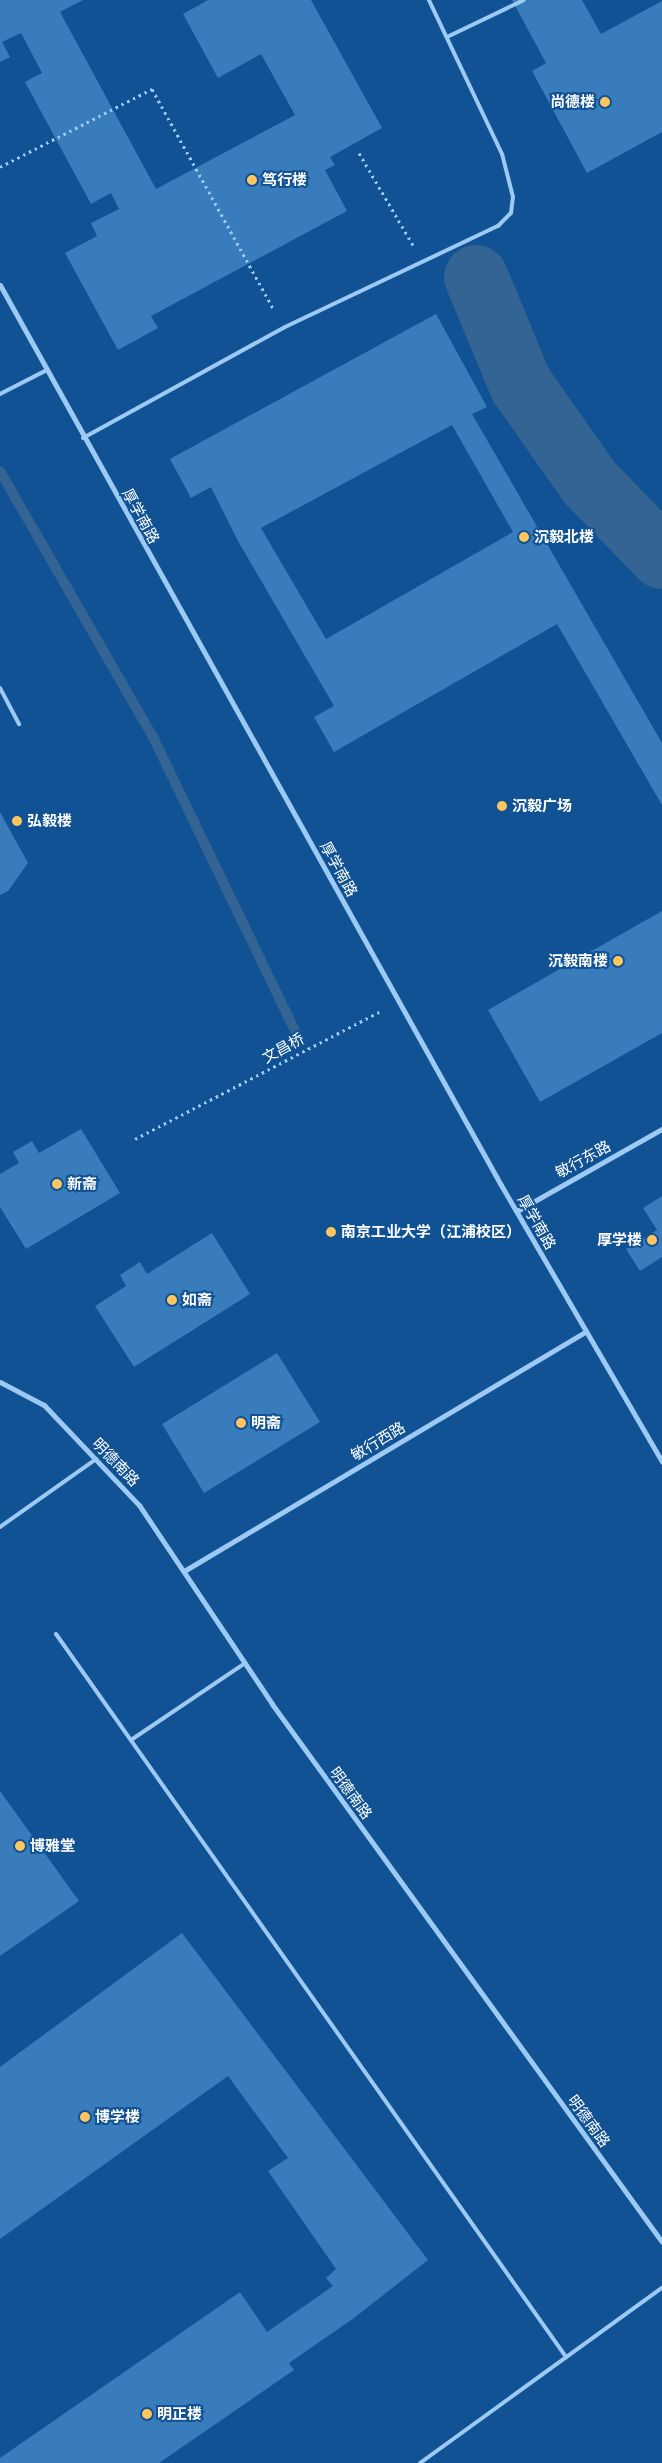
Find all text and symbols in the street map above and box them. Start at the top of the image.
place label: 尚德楼 [550,93,595,111]
marker: 尚德楼 [599,96,611,108]
place label: 笃行楼 [262,171,307,189]
marker: 笃行楼 [246,174,258,186]
street label: 厚学南路 [119,485,163,547]
place label: 沉毅北楼 [534,528,594,546]
marker: 沉毅北楼 [518,531,530,543]
place label: 沉毅广场 [512,797,572,815]
marker: 沉毅广场 [496,800,508,812]
place label: 弘毅楼 [27,812,72,830]
marker: 弘毅楼 [11,815,23,827]
street label: 厚学南路 [317,838,361,900]
place label: 沉毅南楼 [548,952,608,970]
marker: 沉毅南楼 [612,955,624,967]
street label: 文昌桥 [259,1029,307,1067]
street label: 敏行东路 [552,1137,614,1181]
place label: 新斋 [67,1175,97,1193]
marker: 新斋 [51,1178,63,1190]
street label: 厚学南路 [514,1192,560,1252]
place label: 南京工业大学（江浦校区） [341,1223,521,1241]
marker: 南京工业大学（江浦校区） [325,1226,337,1238]
place label: 厚学楼 [597,1231,642,1249]
marker: 厚学楼 [646,1234,658,1246]
place label: 如斋 [182,1291,212,1309]
marker: 如斋 [166,1294,178,1306]
place label: 明斋 [251,1414,281,1432]
marker: 明斋 [235,1417,247,1429]
street label: 敏行西路 [348,1418,408,1464]
street label: 明德南路 [89,1434,143,1490]
street label: 明德南路 [326,1763,376,1823]
place label: 博雅堂 [30,1837,75,1855]
marker: 博雅堂 [14,1840,26,1852]
street label: 明德南路 [564,2091,614,2151]
place label: 博学楼 [95,2108,140,2126]
marker: 博学楼 [79,2111,91,2123]
place label: 明正楼 [157,2405,202,2423]
marker: 明正楼 [141,2408,153,2420]

